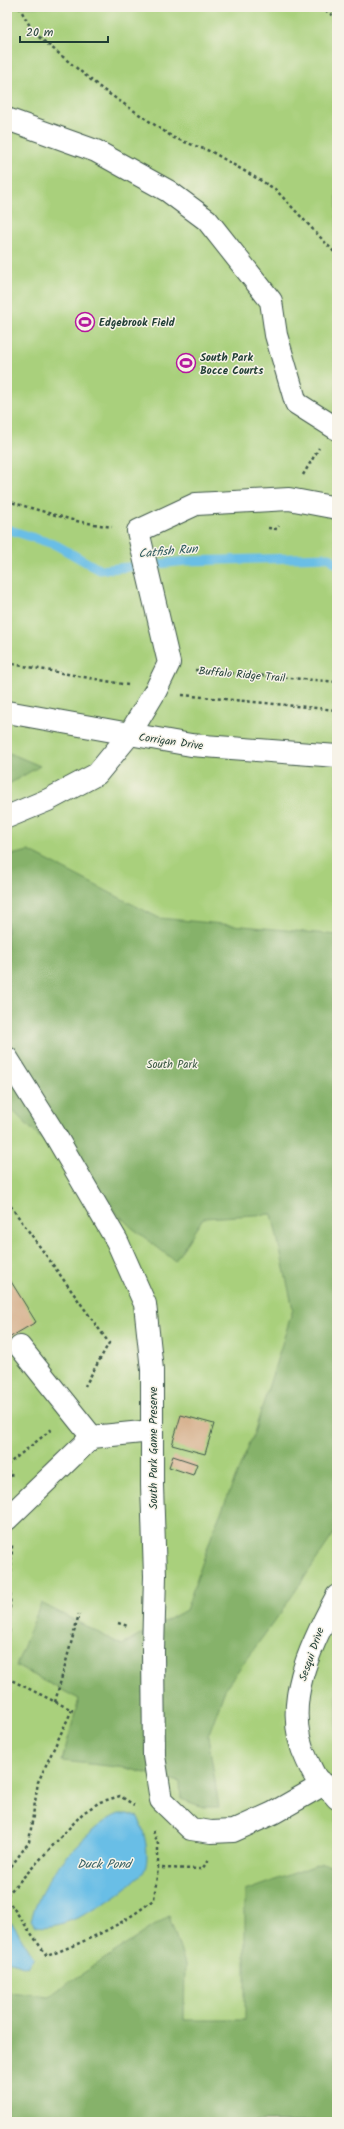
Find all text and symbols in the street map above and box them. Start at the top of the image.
scale bar [20,18,108,44]
text: 20 m [26,23,54,42]
sports icon: Edgebrook Field [74,311,96,333]
place label: Edgebrook Field [99,314,176,332]
place label: South Park Bocce Courts [200,349,264,380]
sports icon: South Park Bocce Courts [175,352,197,374]
water label: Catfish Run [138,539,200,564]
street label: Buffalo Ridge Trail [198,662,286,688]
street label: Corrigan Drive [137,729,204,755]
park label: South Park [147,1056,198,1074]
street label: South Park Game Preserve [145,1387,163,1509]
street label: Sesqui Drive [294,1625,330,1684]
water label: Duck Pond [77,1855,134,1874]

